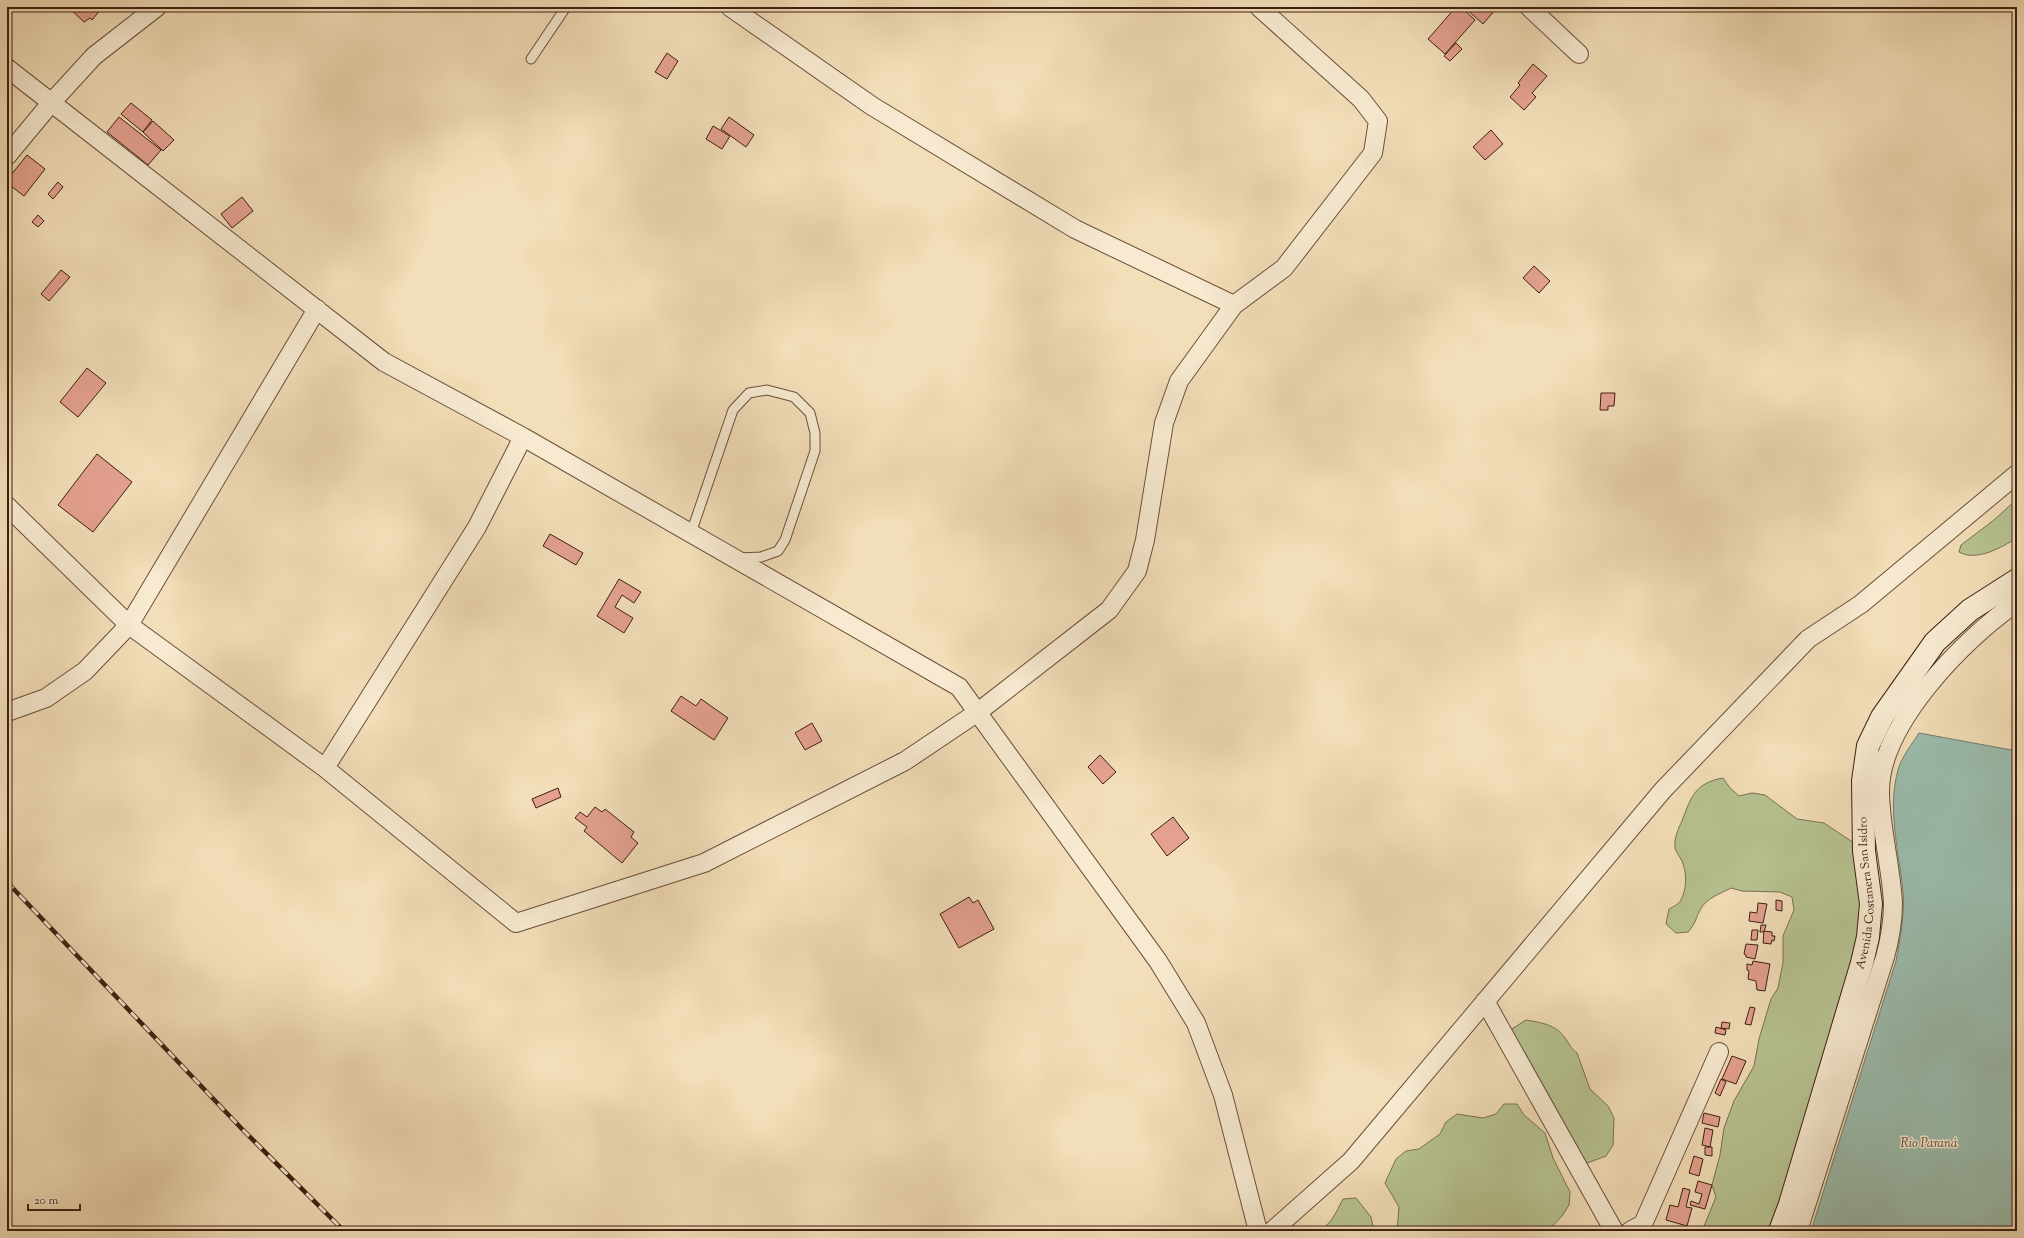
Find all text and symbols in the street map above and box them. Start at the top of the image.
street label: Avenida Costanera San Isidro [1852,816,1880,971]
water label: Río Paraná [1900,1135,1958,1153]
scale bar [28,1186,80,1212]
text: 20 m [34,1192,59,1210]

